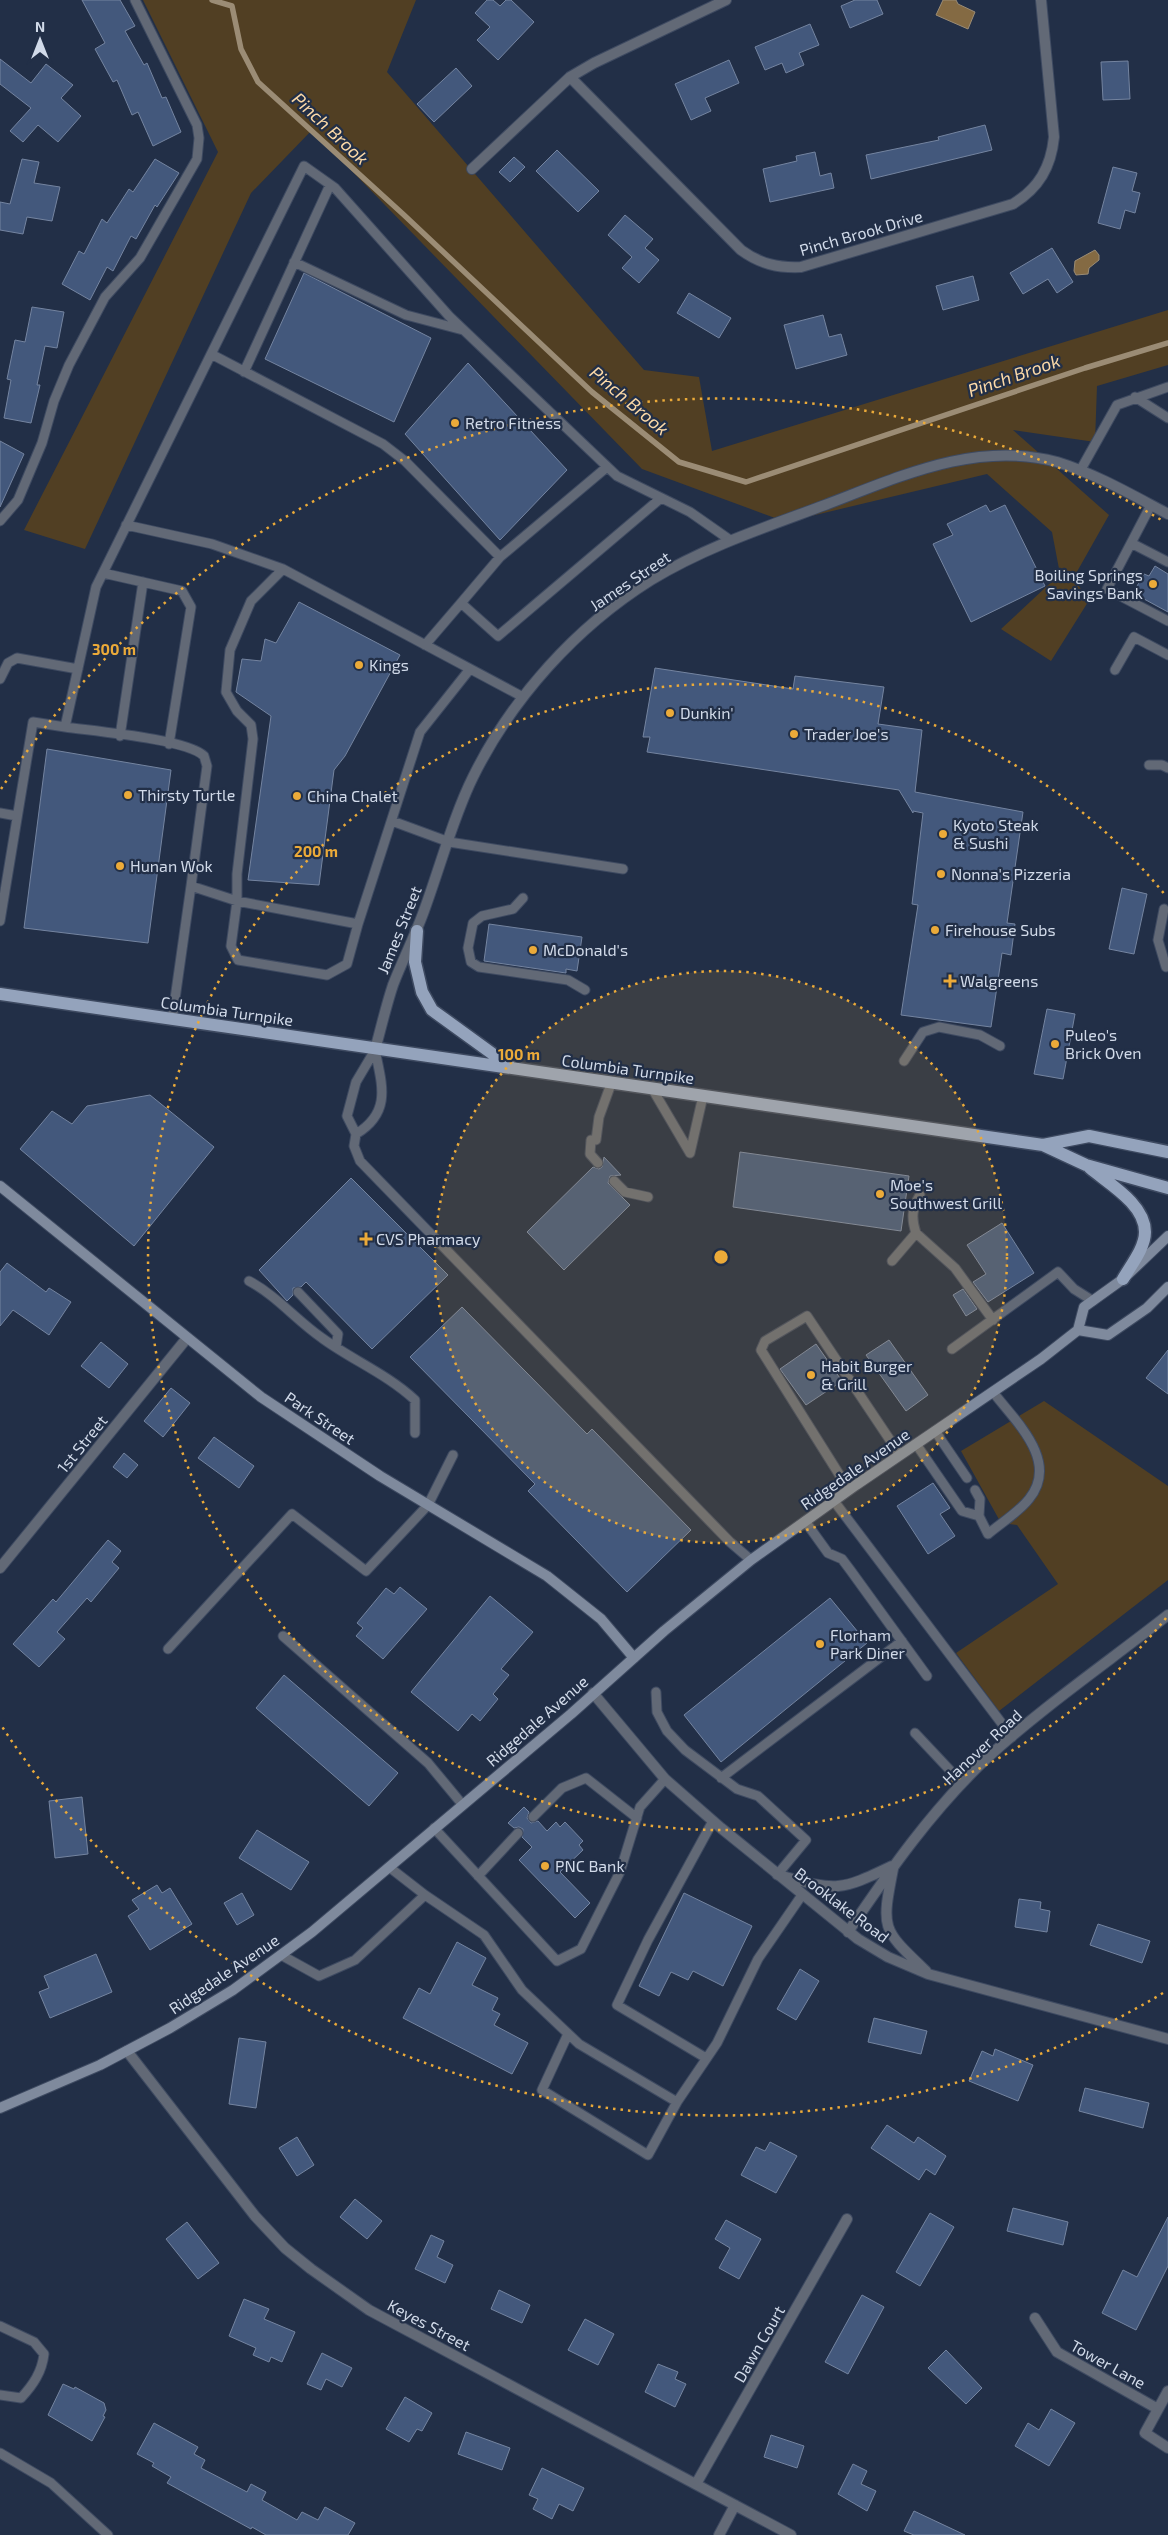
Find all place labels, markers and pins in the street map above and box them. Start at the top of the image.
place label: Retro Fitness [465,413,561,432]
marker: Retro Fitness [449,417,461,429]
place label: Boiling Springs Savings Bank [1035,565,1143,602]
marker: Boiling Springs Savings Bank [1147,578,1159,590]
place label: Kings [369,655,409,674]
marker: Kings [353,659,365,671]
place label: Dunkin' [680,703,734,722]
marker: Dunkin' [664,707,676,719]
place label: Trader Joe's [804,724,889,743]
marker: Trader Joe's [788,728,800,740]
place label: Thirsty Turtle [138,785,235,804]
place label: China Chalet [307,786,398,805]
marker: Thirsty Turtle [122,789,134,801]
marker: China Chalet [291,790,303,802]
place label: Kyoto Steak & Sushi [953,815,1039,852]
marker: Kyoto Steak & Sushi [937,828,949,840]
place label: Hunan Wok [130,856,213,875]
marker: Hunan Wok [114,860,126,872]
place label: Nonna's Pizzeria [951,864,1071,883]
marker: Nonna's Pizzeria [935,868,947,880]
place label: Firehouse Subs [945,920,1056,939]
marker: Firehouse Subs [929,924,941,936]
place label: McDonald's [543,940,628,959]
marker: McDonald's [527,944,539,956]
place label: Walgreens [960,971,1038,990]
marker: Walgreens [944,975,956,987]
place label: Puleo's Brick Oven [1065,1025,1142,1062]
marker: Puleo's Brick Oven [1049,1038,1061,1050]
place label: Moe's Southwest Grill [890,1175,1002,1212]
marker: Moe's Southwest Grill [874,1188,886,1200]
place label: CVS Pharmacy [376,1229,481,1248]
marker: CVS Pharmacy [360,1233,372,1245]
centre of rings [712,1248,730,1266]
place label: Habit Burger & Grill [821,1356,913,1393]
marker: Habit Burger & Grill [805,1369,817,1381]
place label: Florham Park Diner [830,1625,906,1662]
marker: Florham Park Diner [814,1638,826,1650]
place label: PNC Bank [555,1856,625,1875]
marker: PNC Bank [539,1860,551,1872]

